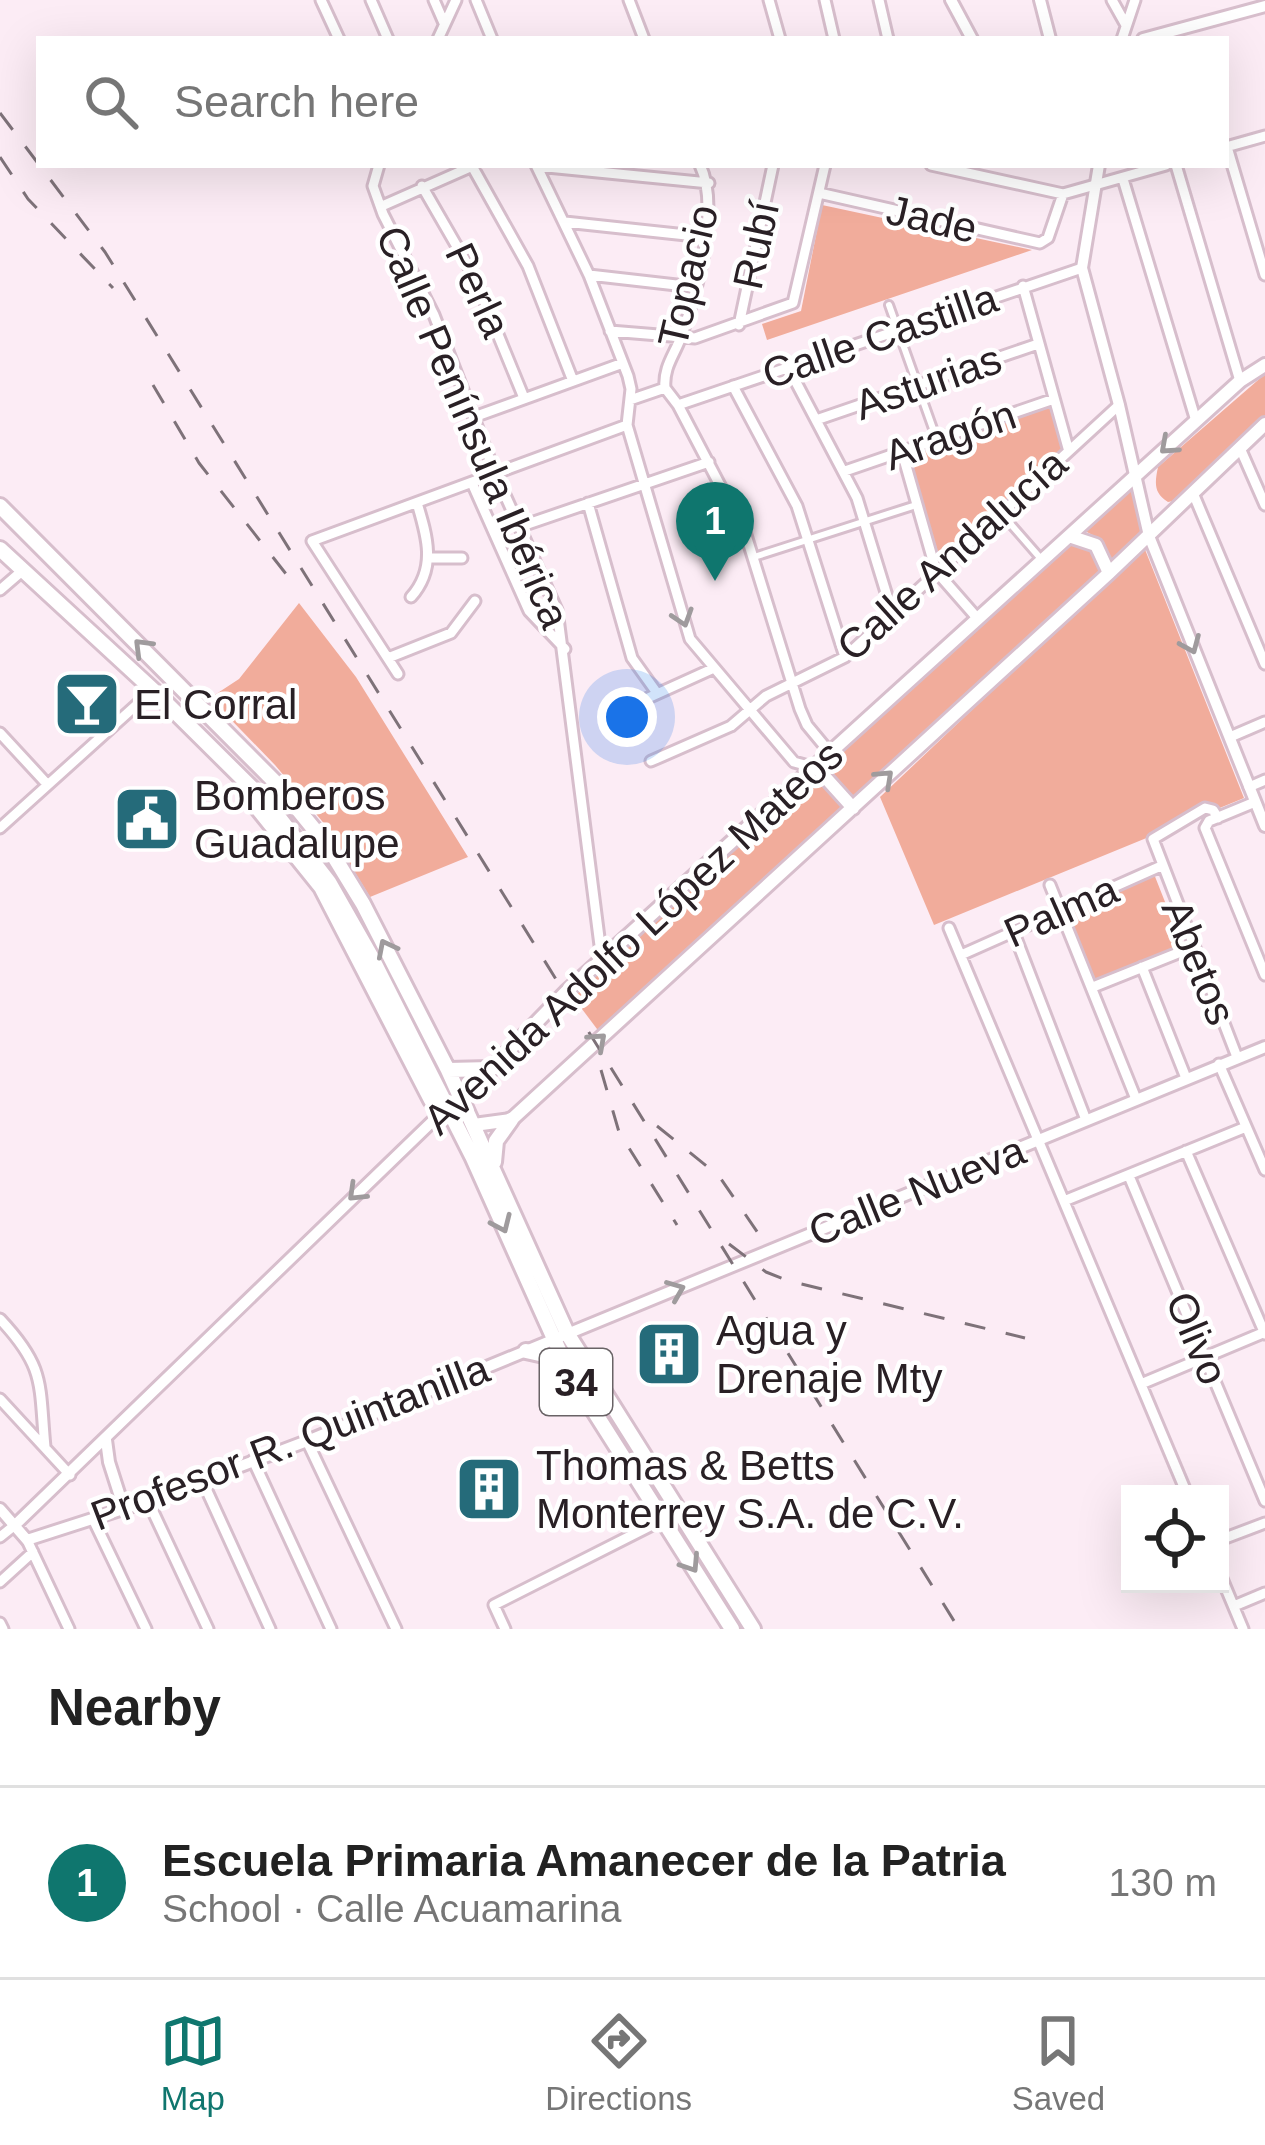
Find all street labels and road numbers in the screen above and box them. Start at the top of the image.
street label: Jade [882,186,982,252]
street label: Rubí [724,196,788,293]
street label: Topacio [649,200,727,352]
street label: Calle Península Ibérica [367,219,579,636]
street label: Perla [436,236,520,345]
street label: Calle Castilla [756,274,1004,398]
street label: Asturias [849,335,1007,429]
street label: Aragón [878,391,1022,479]
street label: Calle Andalucía [828,439,1077,670]
street label: Avenida Adolfo López Mateos [414,731,852,1143]
street label: Palma [997,865,1126,957]
street label: Abetos [1153,893,1245,1031]
street label: Calle Nueva [802,1126,1032,1256]
street label: Olivo [1157,1285,1237,1391]
street label: Profesor R. Quintanilla [84,1344,496,1540]
road number: 34 [540,1349,612,1415]

